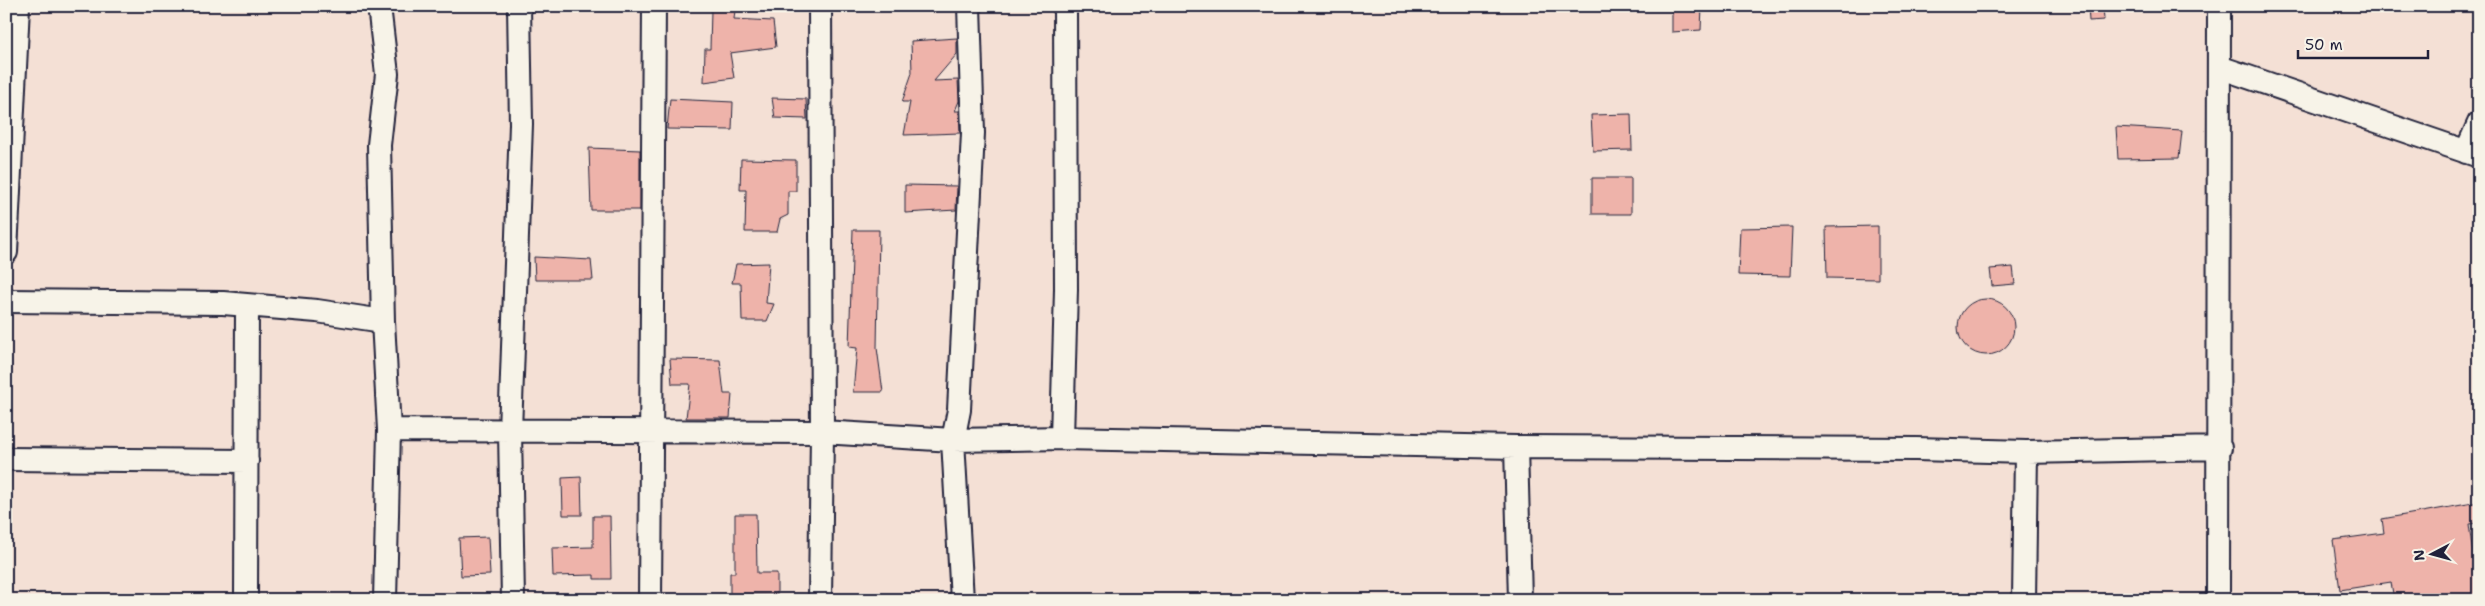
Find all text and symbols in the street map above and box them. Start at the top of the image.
scale bar [2298,28,2428,60]
text: 50 m [2305,35,2343,55]
north arrow [2408,528,2458,578]
text: N [2410,549,2429,562]

